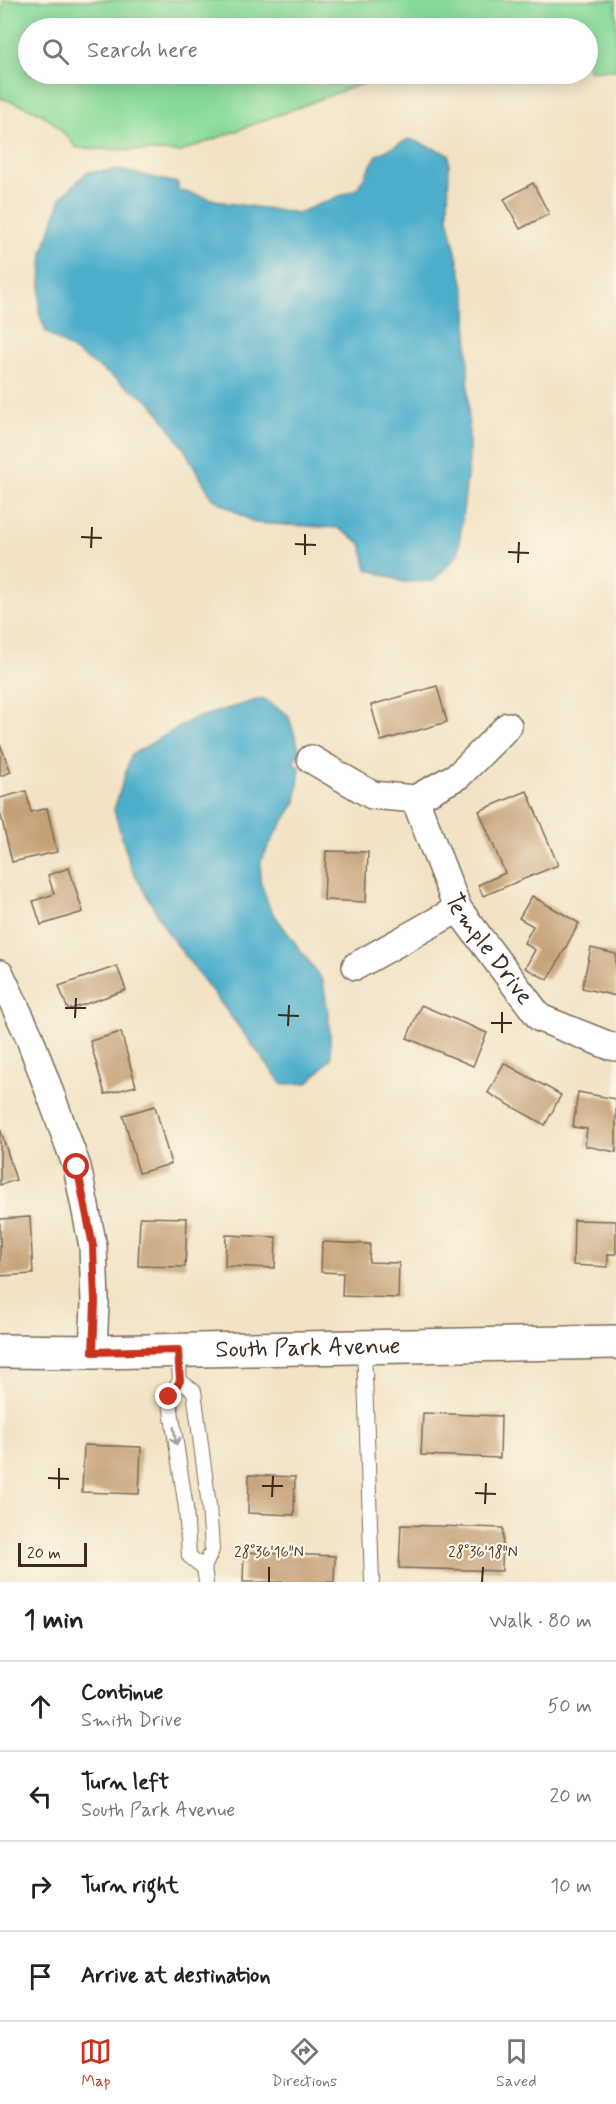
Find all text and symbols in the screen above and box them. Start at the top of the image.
search box [18,18,598,84]
icon: search [39,35,72,68]
text: Search here [87,37,198,65]
street label: Temple Drive [438,888,540,1011]
route start [63,1153,89,1179]
street label: South Park Avenue [215,1331,401,1365]
route end [155,1383,181,1409]
one-way arrow [170,1425,181,1445]
scale bar [18,1540,87,1568]
text: 20 m [27,1543,61,1564]
text: 28°36'16"N [234,1543,304,1563]
text: 28°36'18"N [448,1543,518,1563]
text: 1 min [24,1604,84,1638]
text: Walk · 80 m [489,1608,592,1635]
text: Continue [81,1679,163,1707]
icon: ahead [24,1690,57,1723]
text: 50 m [547,1693,592,1720]
text: Smith Drive [81,1707,182,1734]
text: Turn left [81,1769,169,1797]
icon: left [24,1780,57,1813]
text: 20 m [549,1783,592,1810]
text: South Park Avenue [81,1797,235,1824]
icon: right [24,1870,57,1903]
text: Turn right [81,1872,179,1900]
text: 10 m [550,1873,592,1900]
icon: arrive [24,1960,57,1993]
text: Arrive at destination [81,1962,271,1990]
tab: Map [79,2035,112,2092]
tab: Directions [271,2035,337,2092]
tab: Saved [496,2035,537,2092]

